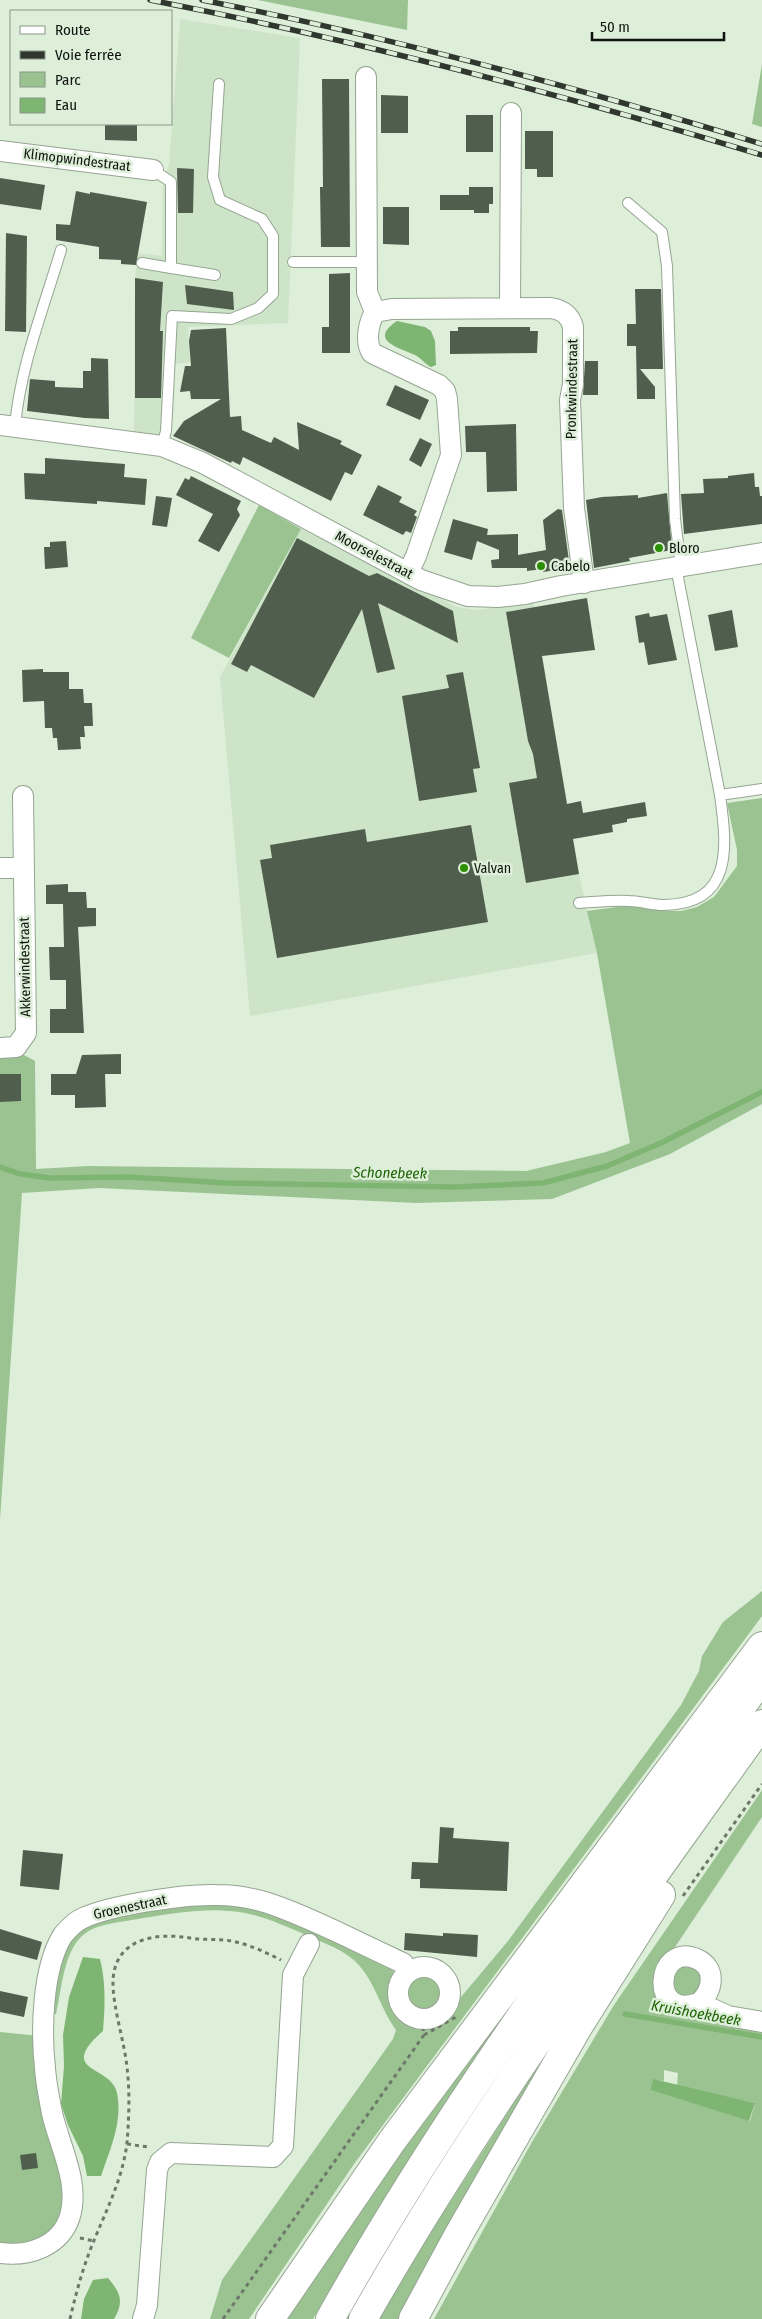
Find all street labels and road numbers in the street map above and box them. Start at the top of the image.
street label: Klimopwindestraat [22,145,132,175]
street label: Pronkwindestraat [563,338,581,439]
street label: Moorselestraat [332,527,416,583]
street label: Akkerwindestraat [16,917,34,1017]
street label: Groenestraat [92,1891,169,1923]

